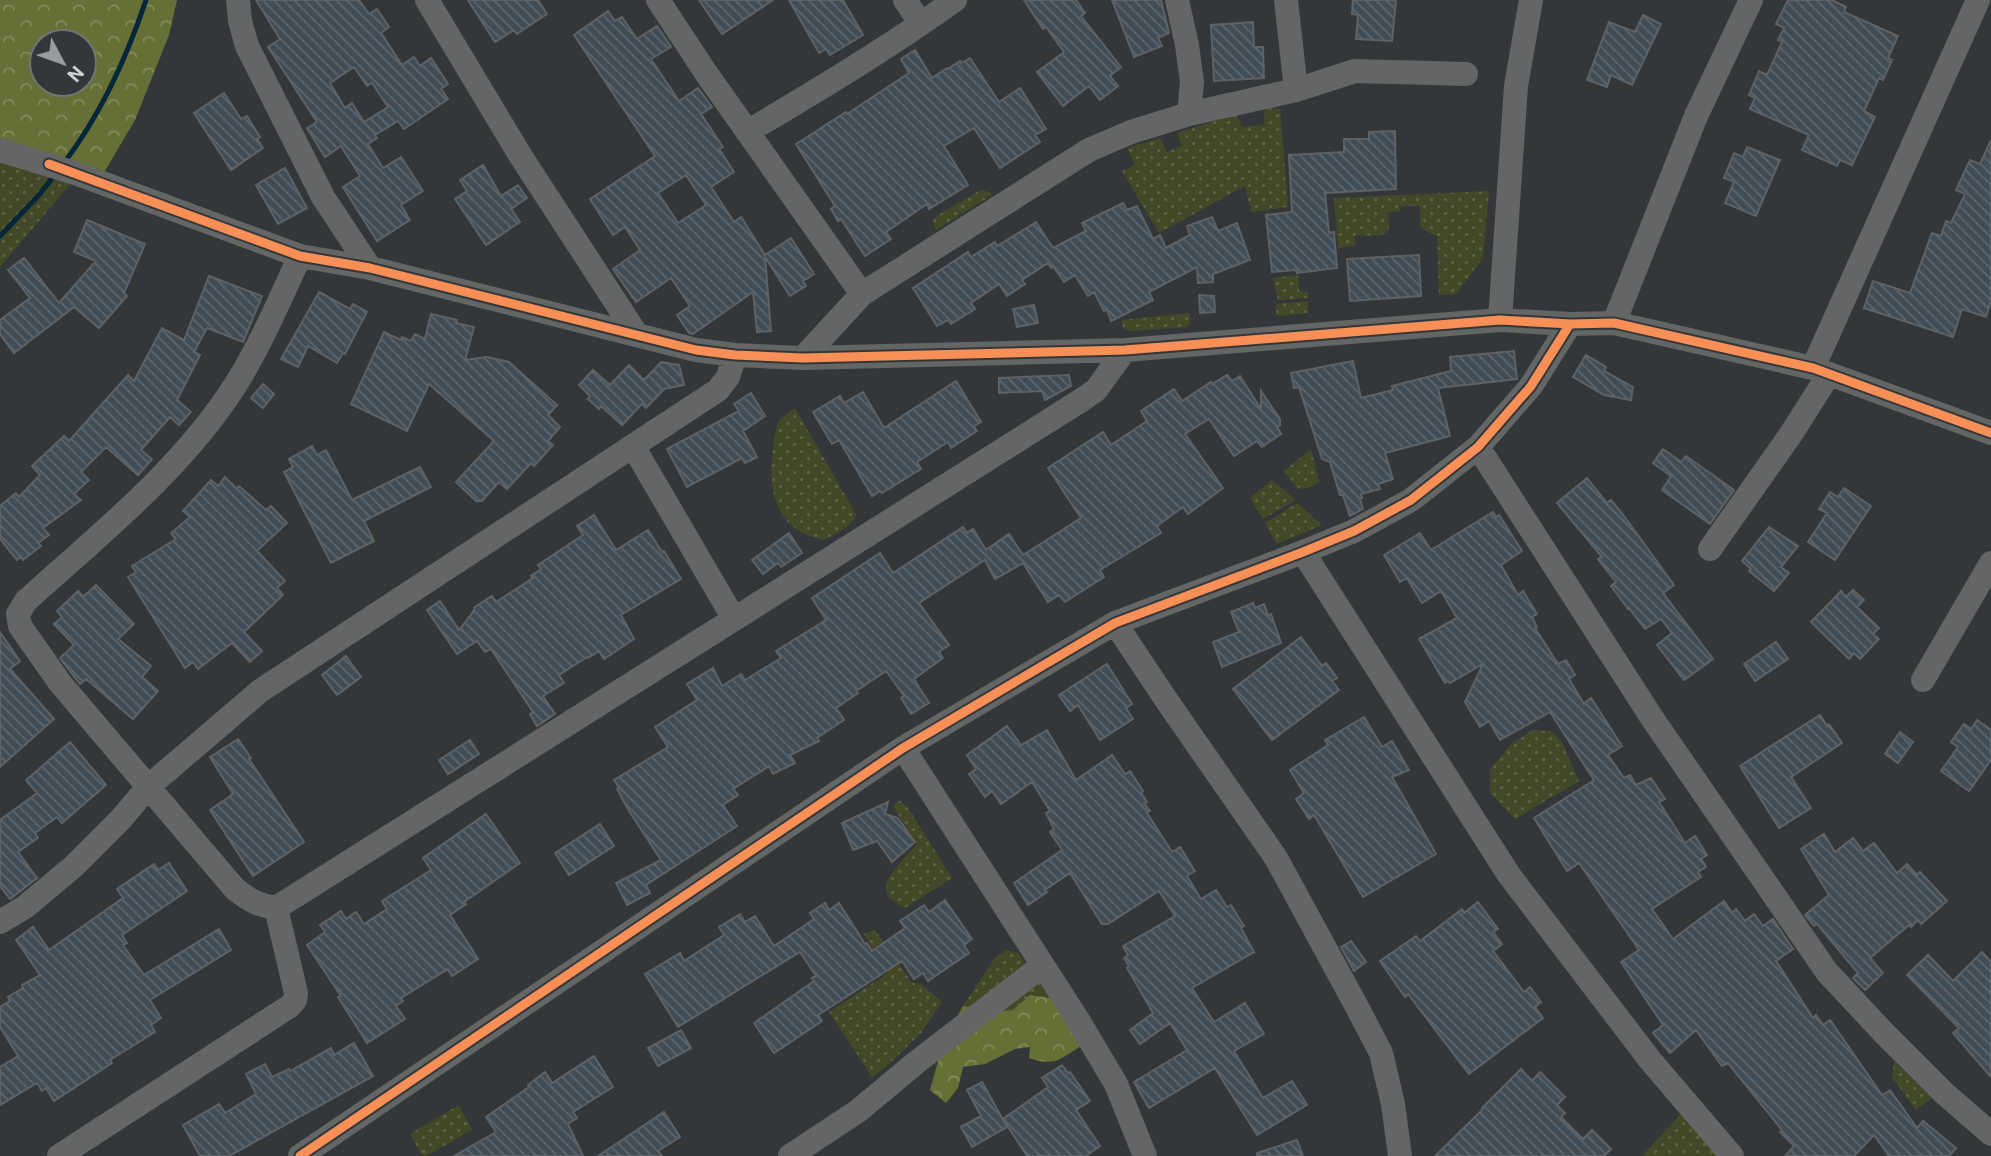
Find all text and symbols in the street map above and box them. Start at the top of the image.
north arrow [28,28,98,98]
text: N [62,61,89,86]

